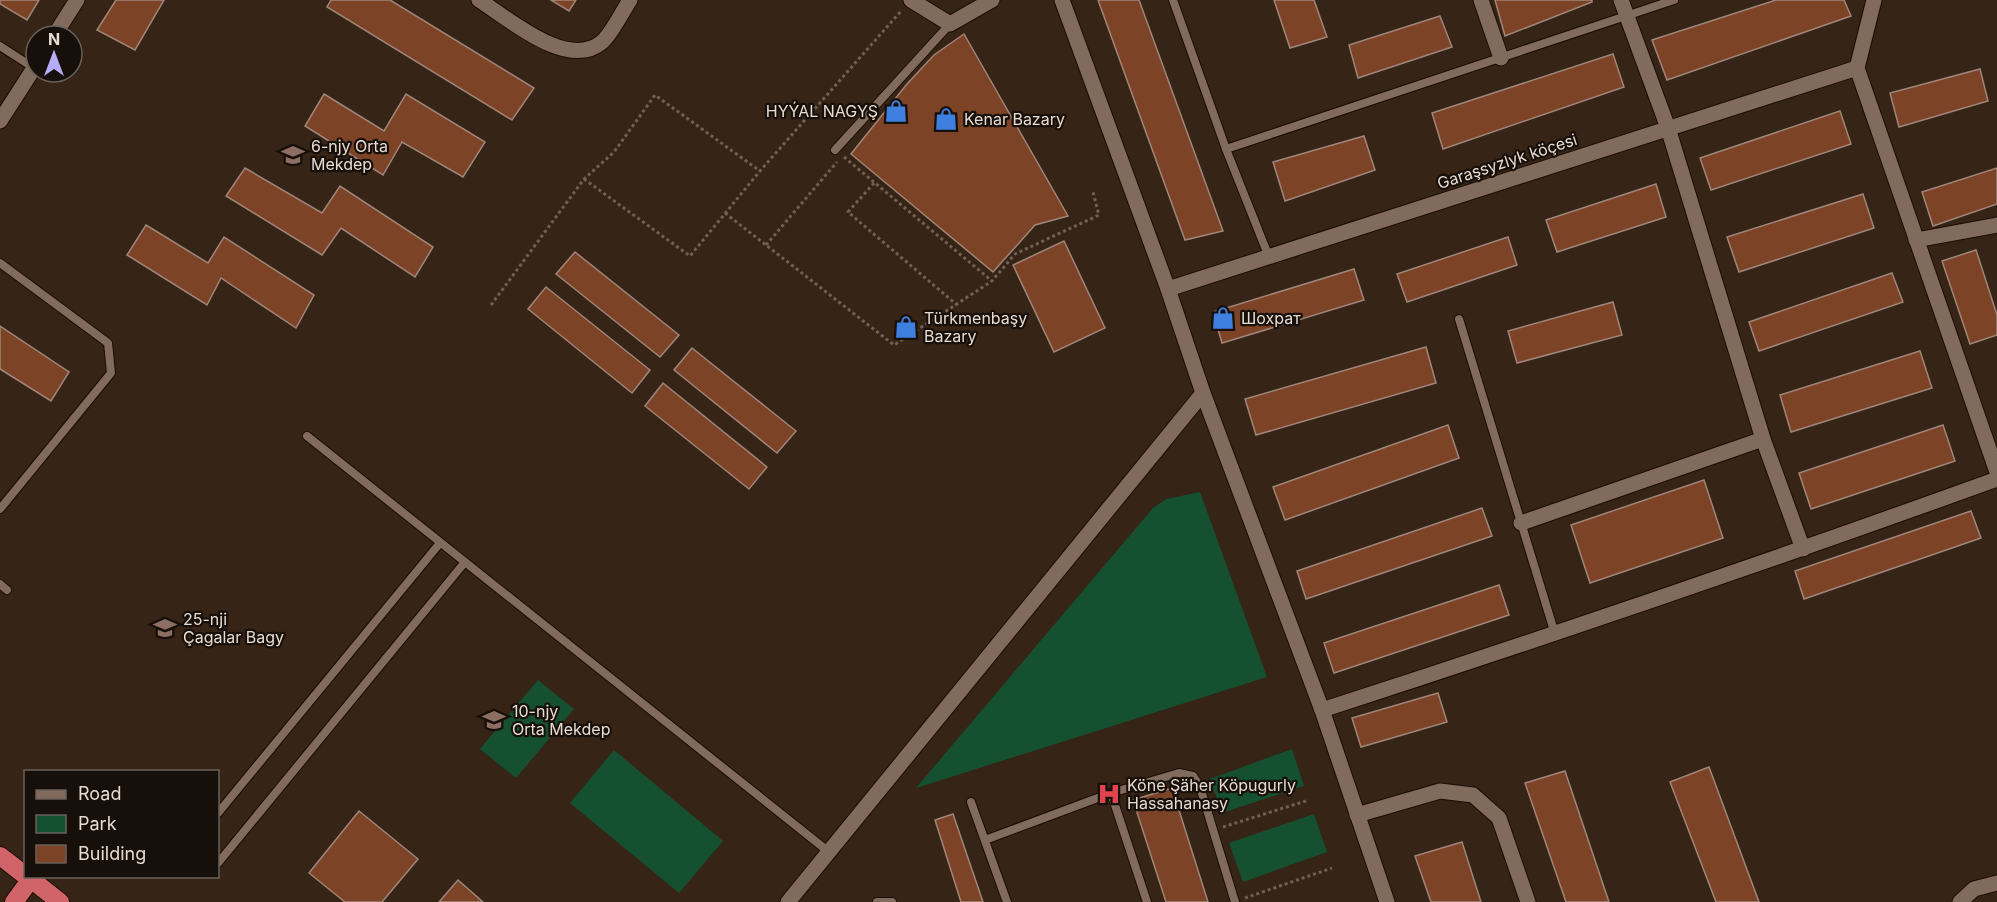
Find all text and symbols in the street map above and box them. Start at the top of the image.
north arrow [24,24,84,84]
text: N [48,29,60,49]
shop icon: HYÝAL NAGYŞ [883,98,909,124]
place label: HYÝAL NAGYŞ [766,101,878,121]
shop icon: Kenar Bazary [933,106,959,132]
place label: Kenar Bazary [964,109,1065,129]
street label: Garaşsyzlyk köçesi [1435,129,1579,193]
place label: 6-njy Orta Mekdep [311,136,388,174]
school or university icon: 6-njy Orta Mekdep [280,142,306,168]
shop icon: Шохрат [1210,305,1236,331]
place label: Türkmenbaşy Bazary [924,308,1027,346]
place label: Шохрат [1241,308,1301,328]
shop icon: Türkmenbaşy Bazary [893,314,919,340]
place label: 25-nji Çagalar Bagy [183,609,284,647]
school or university icon: 25-nji Çagalar Bagy [152,615,178,641]
place label: 10-njy Orta Mekdep [512,701,610,739]
school or university icon: 10-njy Orta Mekdep [481,707,507,733]
legend [24,770,219,878]
place label: Köne Şäher Köpugurly Hassahanasy [1127,775,1296,813]
hospital icon: Köne Şäher Köpugurly Hassahanasy [1096,781,1122,807]
text: Road [78,783,121,804]
text: Park [78,813,117,834]
text: Building [78,843,146,864]

